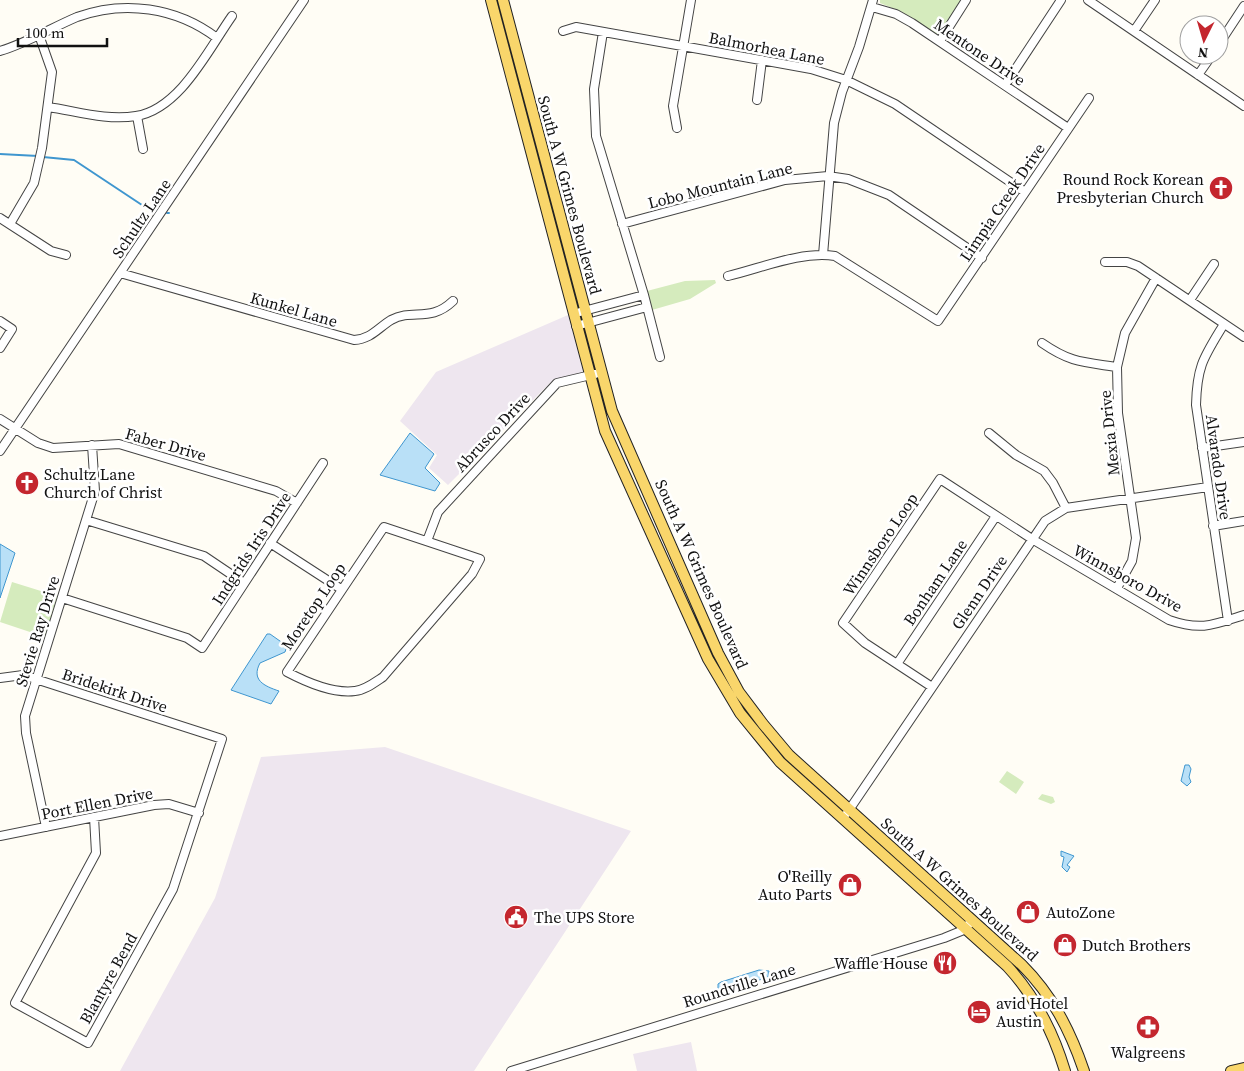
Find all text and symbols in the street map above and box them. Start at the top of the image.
street label: Mentone Drive [930,13,1030,91]
scale bar [18,15,106,47]
north arrow [1179,15,1229,65]
text: 100 m [25,22,65,43]
street label: Balmorhea Lane [707,26,827,70]
text: N [1197,43,1209,63]
street label: South A W Grimes Boulevard [533,93,607,297]
street label: Limpia Creek Drive [954,138,1050,266]
street label: Lobo Mountain Lane [645,156,795,214]
place label: Round Rock Korean Presbyterian Church [1057,168,1204,208]
street label: Schultz Lane [106,174,176,262]
church icon: Round Rock Korean Presbyterian Church [1208,175,1234,201]
street label: Kunkel Lane [248,286,340,332]
street label: Abrusco Drive [449,387,535,477]
street label: Mexia Drive [1094,389,1124,477]
street label: Alvarado Drive [1201,413,1237,521]
street label: Faber Drive [123,422,209,466]
place label: Schultz Lane Church of Christ [44,463,163,503]
church icon: Schultz Lane Church of Christ [14,470,40,496]
street label: South A W Grimes Boulevard [650,476,754,672]
street label: Indgrids Iris Drive [206,487,296,609]
street label: Winnsboro Loop [837,488,923,600]
street label: Bonham Lane [898,534,972,630]
street label: Winnsboro Drive [1069,539,1187,617]
street label: Glenn Drive [946,550,1012,634]
street label: Moretop Loop [276,558,350,654]
street label: Stevie Ray Drive [10,573,64,689]
street label: Bridekirk Drive [59,663,171,717]
street label: Port Ellen Drive [39,781,155,825]
street label: South A W Grimes Boulevard [876,812,1044,966]
place label: O'Reilly Auto Parts [758,865,833,905]
shop icon: O'Reilly Auto Parts [837,872,863,898]
shop icon: AutoZone [1015,899,1041,925]
place label: AutoZone [1046,901,1115,923]
public building icon: The UPS Store [503,904,529,930]
place label: The UPS Store [534,906,635,928]
street label: Blantyre Bend [74,928,142,1028]
shop icon: Dutch Brothers [1052,932,1078,958]
place label: Dutch Brothers [1082,934,1191,956]
restaurant icon: Waffle House [932,950,958,976]
place label: Waffle House [834,952,928,974]
street label: Roundville Lane [680,957,798,1013]
place label: avid Hotel Austin [996,992,1069,1032]
hotel icon: avid Hotel Austin [966,999,992,1025]
pharmacy icon: Walgreens [1135,1014,1161,1040]
place label: Walgreens [1111,1041,1185,1063]

